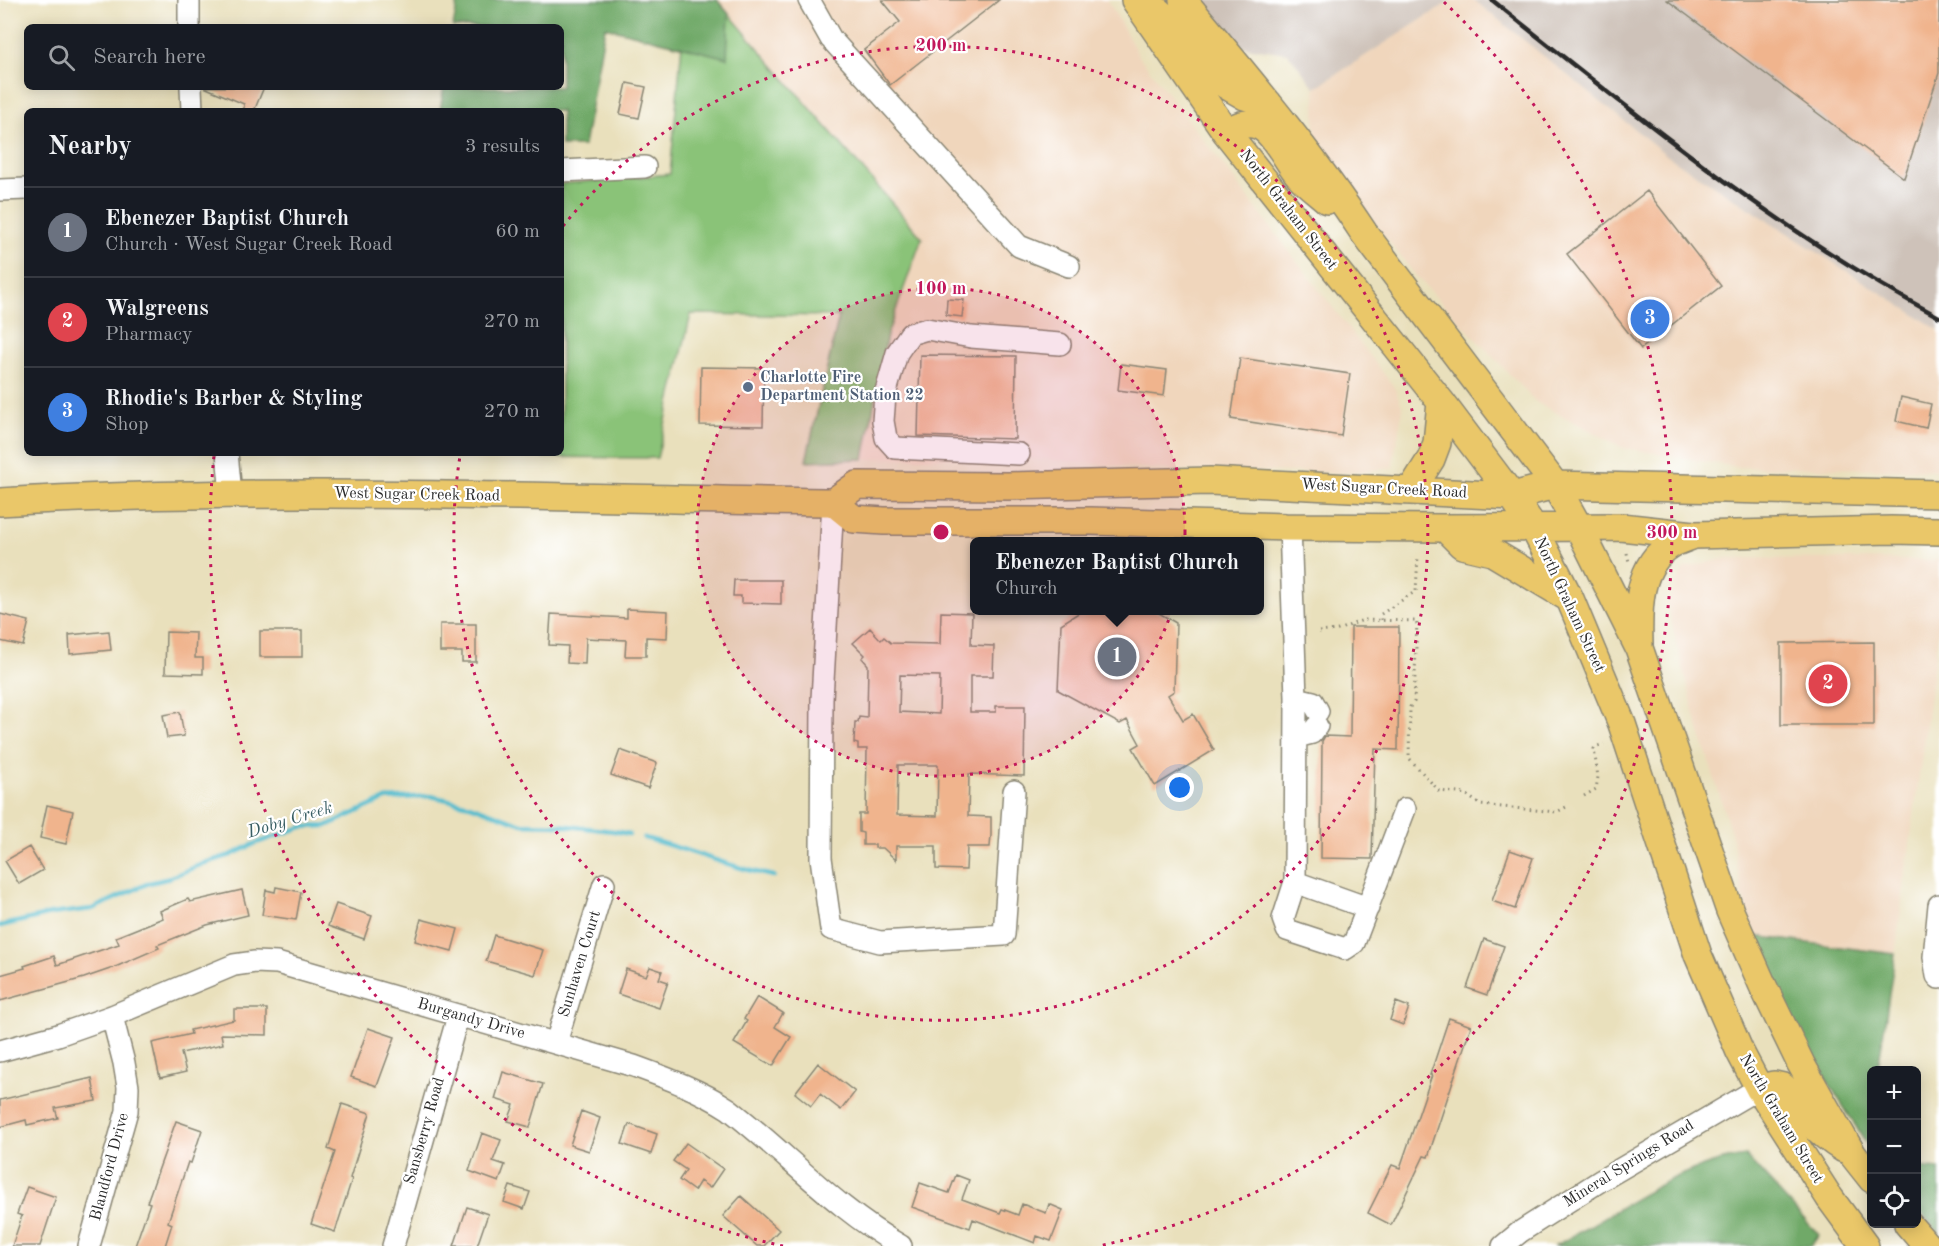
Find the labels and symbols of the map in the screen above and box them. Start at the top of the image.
text: 200 m [916,37,966,55]
street label: North Graham Street [1236,147,1340,273]
text: 100 m [916,280,966,298]
pin: 3 [1630,296,1670,342]
place label: Charlotte Fire Department Station 22 [760,370,924,404]
marker: Charlotte Fire Department Station 22 [741,380,755,394]
street label: West Sugar Creek Road [1300,477,1468,501]
street label: West Sugar Creek Road [334,486,500,504]
centre of rings [931,522,951,542]
text: 300 m [1647,524,1697,542]
street label: North Graham Street [1531,535,1608,676]
pin: 1 [1098,634,1136,680]
pin: 2 [1808,662,1848,706]
your location [1165,773,1194,802]
water label: Doby Creek [244,798,335,842]
street label: Sunhaven Court [556,908,604,1019]
street label: Burgandy Drive [415,996,527,1042]
street label: North Graham Street [1736,1052,1826,1187]
street label: Sansberry Road [402,1076,448,1186]
street label: Blandford Drive [88,1111,132,1223]
street label: Mineral Springs Road [1561,1117,1697,1211]

